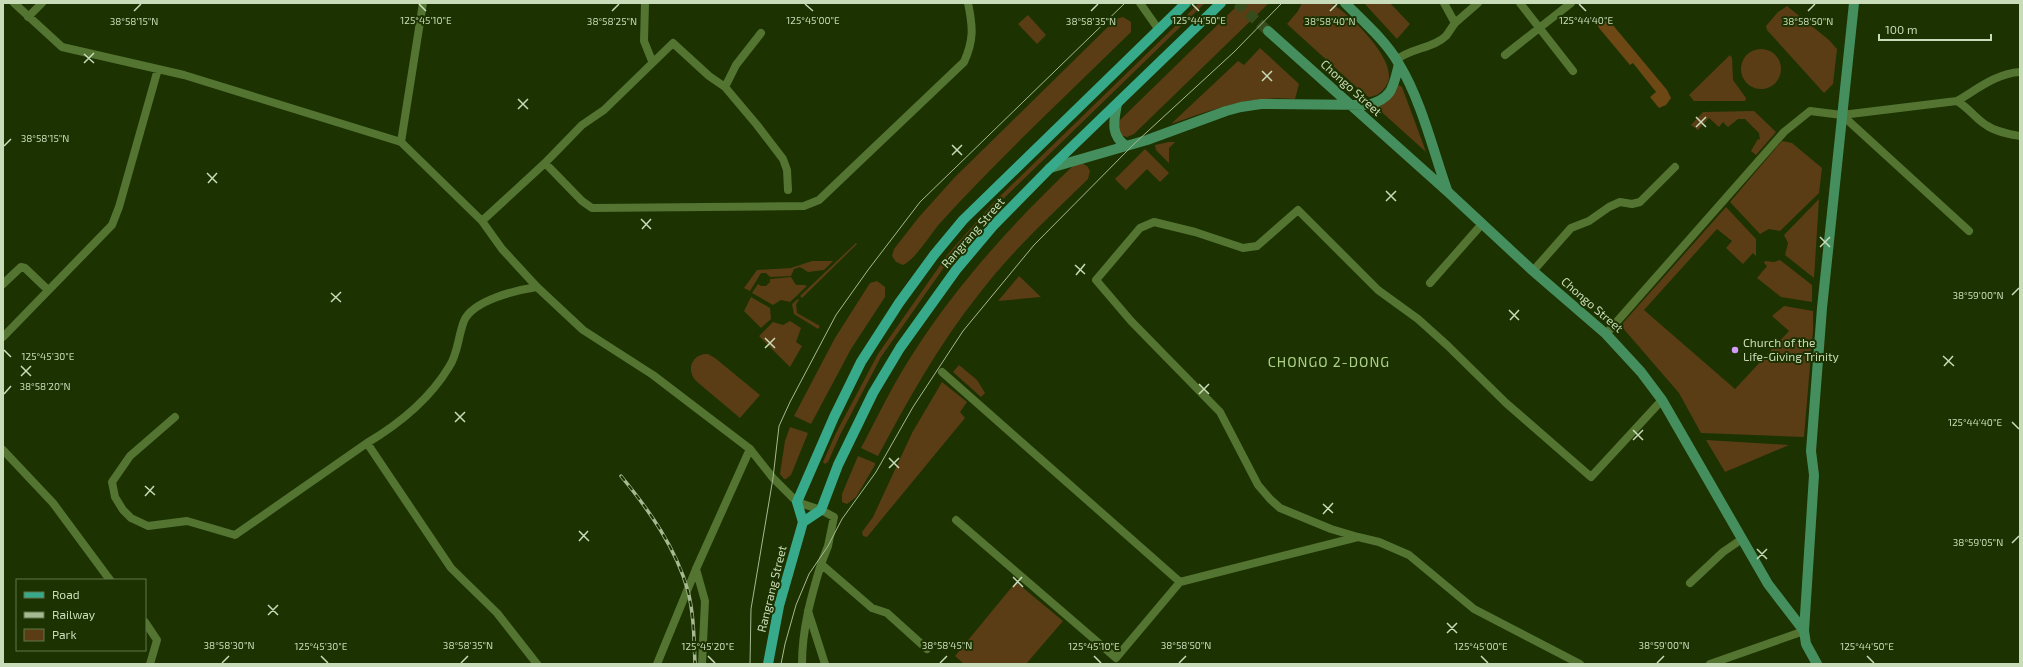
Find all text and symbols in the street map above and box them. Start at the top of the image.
text: 125°45'10"E [400,14,452,26]
text: 125°45'00"E [786,14,840,26]
text: 125°44'50"E [1172,14,1226,26]
text: 125°44'40"E [1559,14,1613,26]
text: 38°58'15"N [110,15,158,27]
text: 38°58'25"N [587,15,637,27]
text: 38°58'35"N [1066,15,1116,27]
text: 38°58'40"N [1304,15,1356,27]
text: 38°58'50"N [1783,15,1833,27]
scale bar [1879,16,1991,42]
text: 100 m [1885,22,1917,36]
street label: Chongo Street [1318,56,1385,119]
text: 38°58'15"N [21,132,69,144]
street label: Rangrang Street [938,194,1007,270]
street label: Chongo Street [1559,274,1627,335]
text: 38°59'00"N [1952,289,2004,301]
place label: Church of the Life-Giving Trinity [1743,335,1840,363]
marker: Church of the Life-Giving Trinity [1730,345,1740,355]
text: 125°45'30"E [22,350,75,362]
district label: CHONGO 2-DONG [1268,353,1390,370]
text: 38°58'20"N [19,380,71,392]
text: 125°44'40"E [1948,416,2002,428]
text: 38°59'05"N [1953,536,2003,548]
street label: Rangrang Street [754,544,789,634]
legend [16,579,146,651]
text: Road [52,587,80,601]
text: Railway [52,607,96,621]
text: Park [52,627,77,641]
text: 38°58'30"N [204,639,254,651]
text: 38°58'35"N [443,639,493,651]
text: 38°58'45"N [922,639,972,651]
text: 38°58'50"N [1161,639,1211,651]
text: 38°59'00"N [1638,639,1690,651]
text: 125°45'30"E [295,640,348,652]
text: 125°45'20"E [682,640,735,652]
text: 125°45'10"E [1068,640,1120,652]
text: 125°45'00"E [1454,640,1508,652]
text: 125°44'50"E [1840,640,1894,652]

